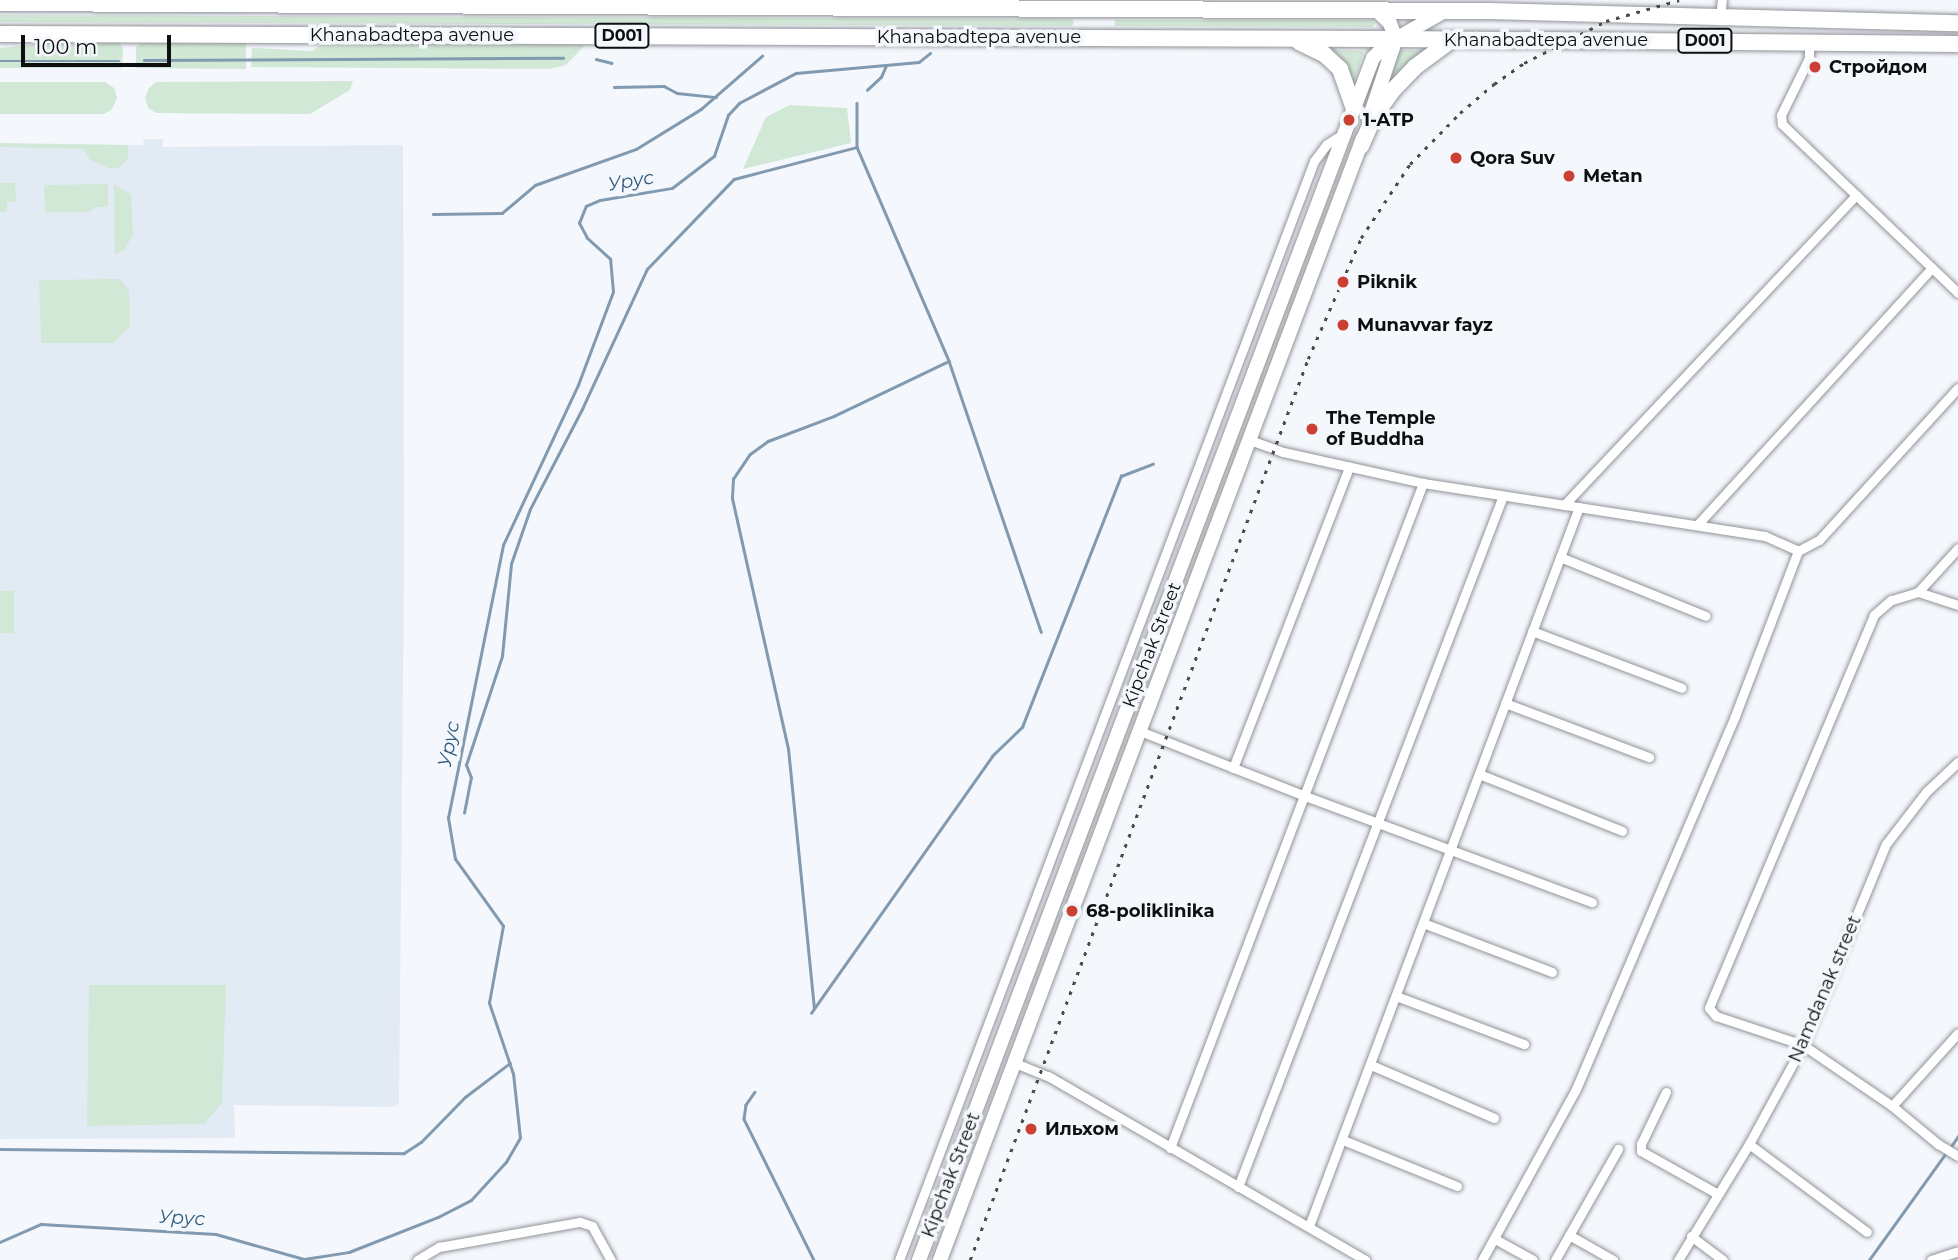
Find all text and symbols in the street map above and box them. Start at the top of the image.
scale bar [24,21,175,65]
street label: Khanabadtepa avenue [310,24,514,46]
road number: D001 [594,24,650,48]
street label: Khanabadtepa avenue [877,26,1081,48]
road number: D001 [1677,28,1733,54]
street label: Khanabadtepa avenue [1444,29,1648,51]
text: 100 m [34,34,97,59]
place label: Стройдом [1829,56,1928,78]
marker: Стройдом [1807,59,1823,75]
place label: 1-ATP [1363,109,1414,131]
marker: 1-ATP [1341,112,1357,128]
place label: Qora Suv [1470,147,1555,169]
marker: Qora Suv [1448,150,1464,166]
place label: Metan [1583,165,1643,187]
water label: Урус [606,166,656,196]
marker: Metan [1561,168,1577,184]
place label: Piknik [1357,271,1417,293]
marker: Piknik [1335,274,1351,290]
place label: Munavvar fayz [1357,314,1493,336]
marker: Munavvar fayz [1335,317,1351,333]
place label: The Temple of Buddha [1326,408,1436,450]
marker: The Temple of Buddha [1304,421,1320,437]
street label: Kipchak Street [1118,579,1186,711]
water label: Урус [433,719,465,769]
place label: 68-poliklinika [1086,900,1215,922]
marker: 68-poliklinika [1064,903,1080,919]
street label: Namdanak street [1784,912,1866,1066]
street label: Kipchak Street [917,1109,985,1241]
place label: Ильхом [1045,1118,1119,1140]
marker: Ильхом [1023,1121,1039,1137]
water label: Урус [158,1205,206,1231]

